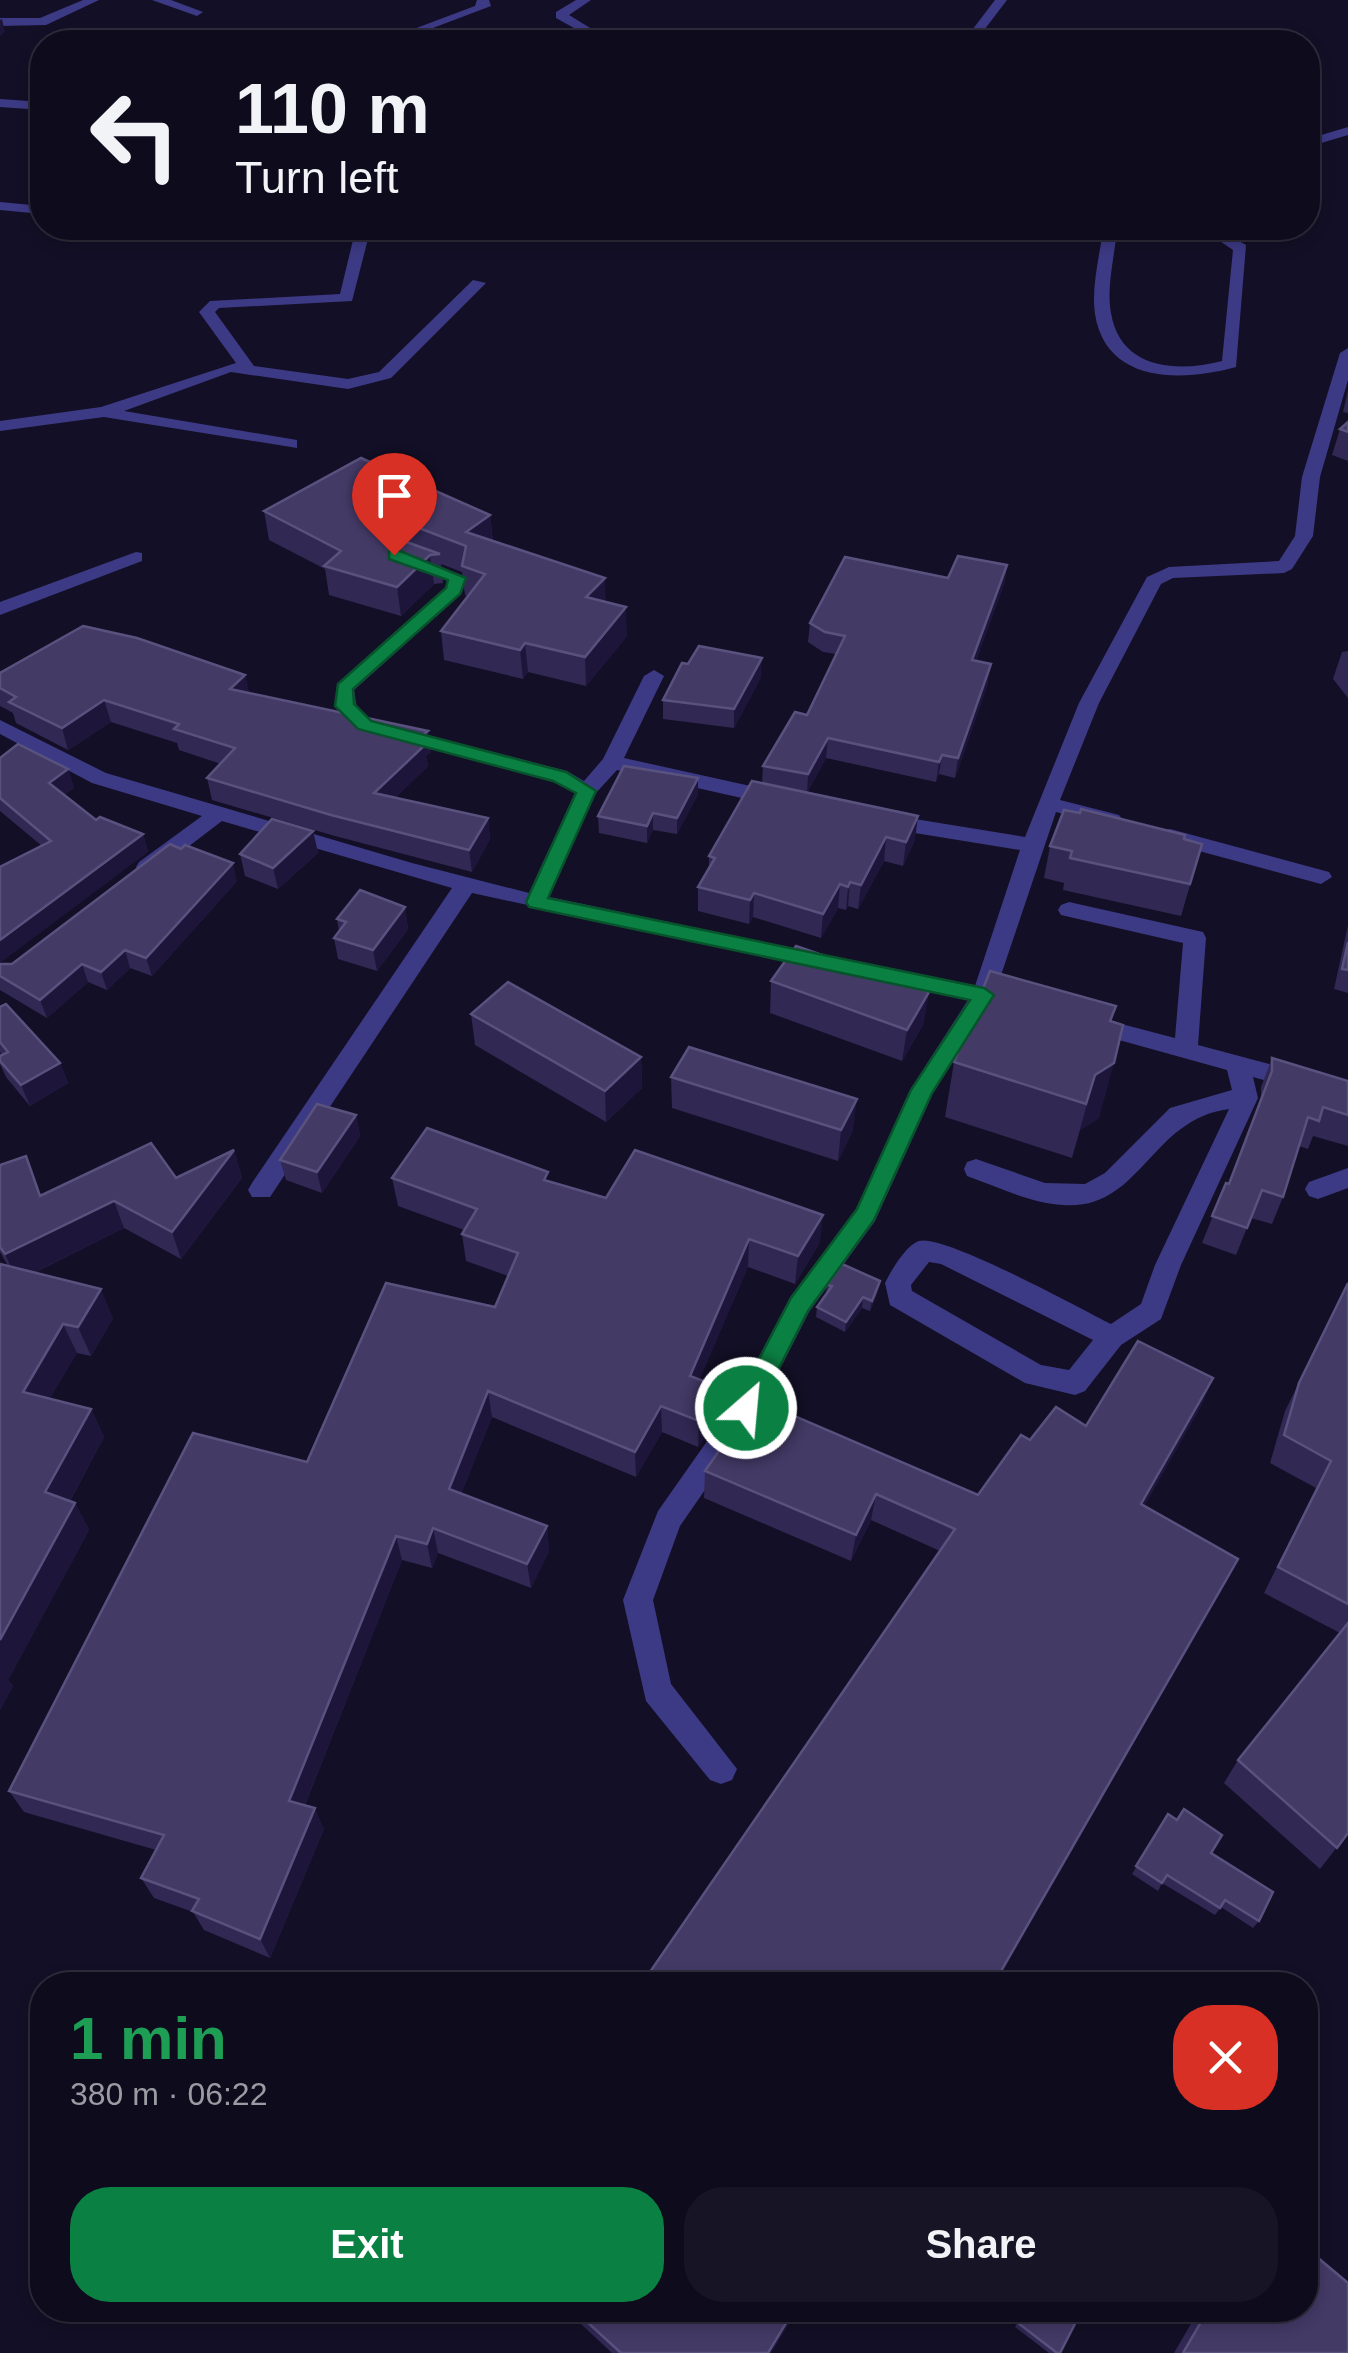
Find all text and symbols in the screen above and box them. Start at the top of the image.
icon: left [70,70,200,200]
text: 110 m [235,70,430,148]
text: Turn left [235,152,398,203]
pin [352,453,437,556]
icon: arrive [367,468,422,523]
position arrow [694,1356,798,1460]
text: 1 min [70,2005,227,2072]
button: close [1173,2005,1278,2110]
text: 380 m · 06:22 [70,2076,267,2112]
button: Exit [70,2187,664,2302]
button: Share [684,2187,1278,2302]

